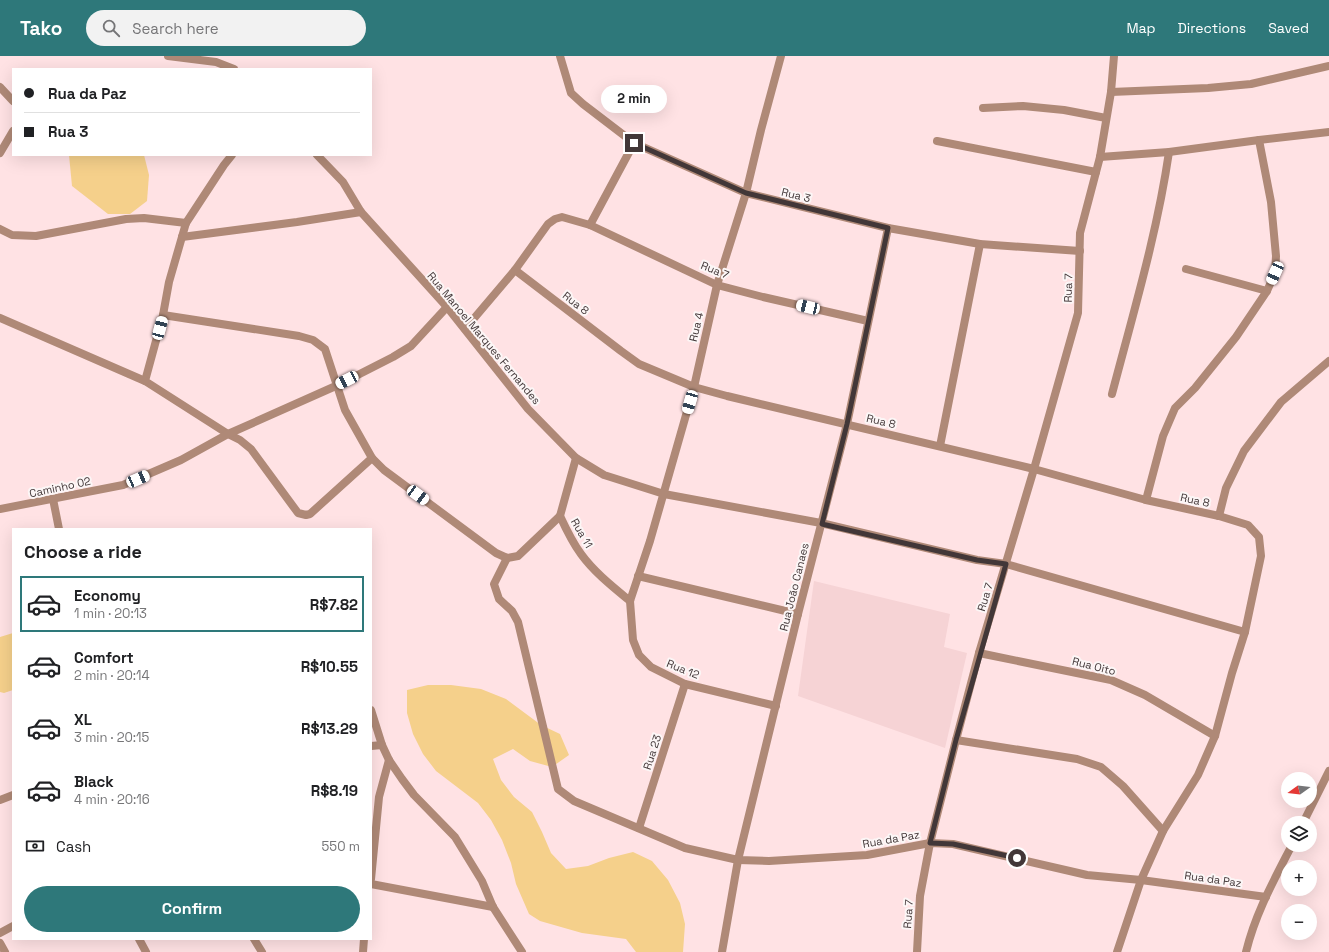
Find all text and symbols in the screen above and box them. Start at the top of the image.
search box [86,10,366,46]
text: Tako [20,16,62,41]
icon: search [100,17,122,39]
text: Search here [132,19,219,38]
text: Map [1126,19,1156,37]
text: Directions [1178,19,1246,37]
text: Saved [1268,19,1309,37]
text: Rua da Paz [48,84,127,103]
callout: 2 min [601,85,667,113]
text: 2 min [617,90,651,107]
text: Rua 3 [48,122,88,141]
route end [625,134,643,152]
street label: Rua 3 [780,185,812,205]
street label: Rua 7 [699,258,731,282]
car [1265,260,1285,286]
street label: Rua Manoel Marques Fernandes [424,269,544,407]
street label: Rua 7 [1061,273,1075,303]
street label: Rua 8 [560,288,592,318]
car [795,298,821,316]
street label: Rua 4 [686,311,706,343]
car [151,315,169,341]
car [334,369,360,391]
car [681,389,699,415]
street label: Rua 8 [865,411,897,431]
car [125,469,151,489]
street label: Caminho 02 [28,474,92,500]
car [405,483,431,507]
street label: Rua 8 [1179,490,1211,510]
street label: Rua 11 [568,516,596,550]
text: Choose a ride [24,540,142,563]
street label: Rua João Canaes [776,541,812,632]
street label: Rua 7 [974,581,996,613]
icon: car [26,586,62,622]
text: Economy [74,586,141,605]
text: R$7.82 [310,595,358,614]
text: 1 min · 20:13 [74,605,147,622]
icon: car [26,648,62,684]
text: Comfort [74,648,134,667]
street label: Rua Oito [1071,654,1117,678]
street label: Rua 12 [665,656,702,682]
text: R$10.55 [301,657,358,676]
text: 2 min · 20:14 [74,667,150,684]
icon: car [26,710,62,746]
text: XL [74,710,92,729]
text: R$13.29 [301,719,358,738]
text: 3 min · 20:15 [74,729,149,746]
street label: Rua 23 [640,732,664,771]
icon: car [26,772,62,808]
text: Black [74,772,114,791]
north arrow [1281,772,1317,808]
map controls [1281,772,1317,940]
text: R$8.19 [311,781,358,800]
text: 4 min · 20:16 [74,791,150,808]
button: layers [1281,816,1317,852]
street label: Rua da Paz [861,827,921,851]
icon: cash [24,835,46,857]
text: Cash [56,837,91,856]
text: 550 m [322,838,360,855]
route start [1008,849,1026,867]
button: + [1281,860,1317,896]
street label: Rua da Paz [1184,868,1243,890]
button: Confirm [24,886,360,932]
street label: Rua 7 [900,899,916,929]
button: − [1281,904,1317,940]

